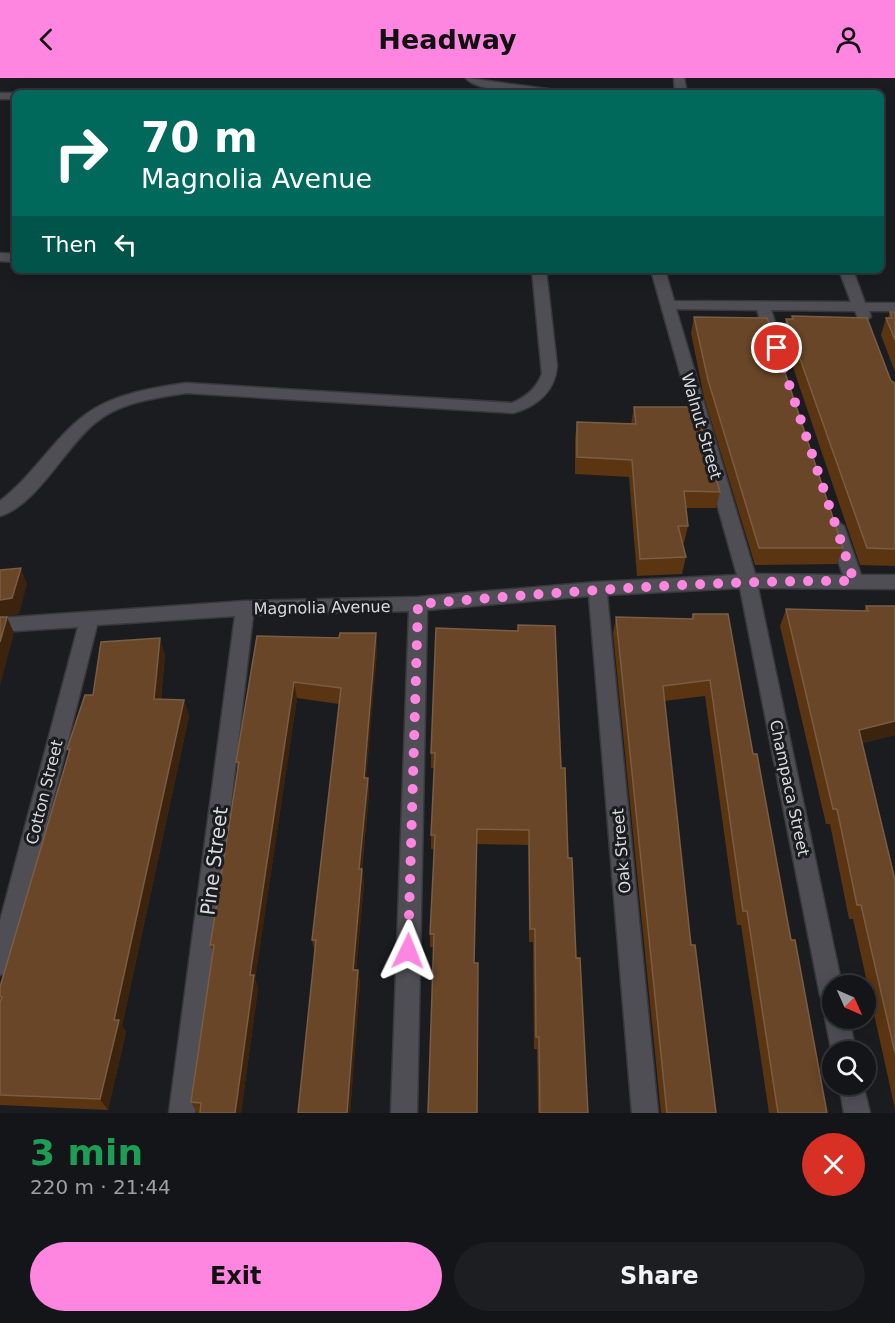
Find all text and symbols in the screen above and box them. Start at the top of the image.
icon: back [30,23,63,56]
icon: person [832,23,865,56]
text: Headway [378,24,517,55]
text: 70 m [141,113,258,162]
icon: right [42,114,120,192]
text: Magnolia Avenue [141,163,372,194]
icon: left [109,228,142,261]
text: Then [42,232,97,257]
pin [751,322,802,373]
icon: arrive [760,331,793,364]
street label: Walnut Street [677,371,726,481]
street label: Magnolia Avenue [253,597,391,618]
street label: Champaca Street [766,718,813,858]
street label: Cotton Street [22,738,67,846]
street label: Pine Street [195,805,233,917]
street label: Oak Street [608,808,635,894]
position arrow [376,919,440,983]
north arrow [822,975,876,1029]
map controls [822,975,876,1095]
button: search [822,1041,876,1095]
text: 3 min [30,1132,143,1173]
button: close [802,1133,865,1196]
text: 220 m · 21:44 [30,1175,171,1199]
button: Exit [30,1242,442,1311]
button: Share [454,1242,865,1311]

